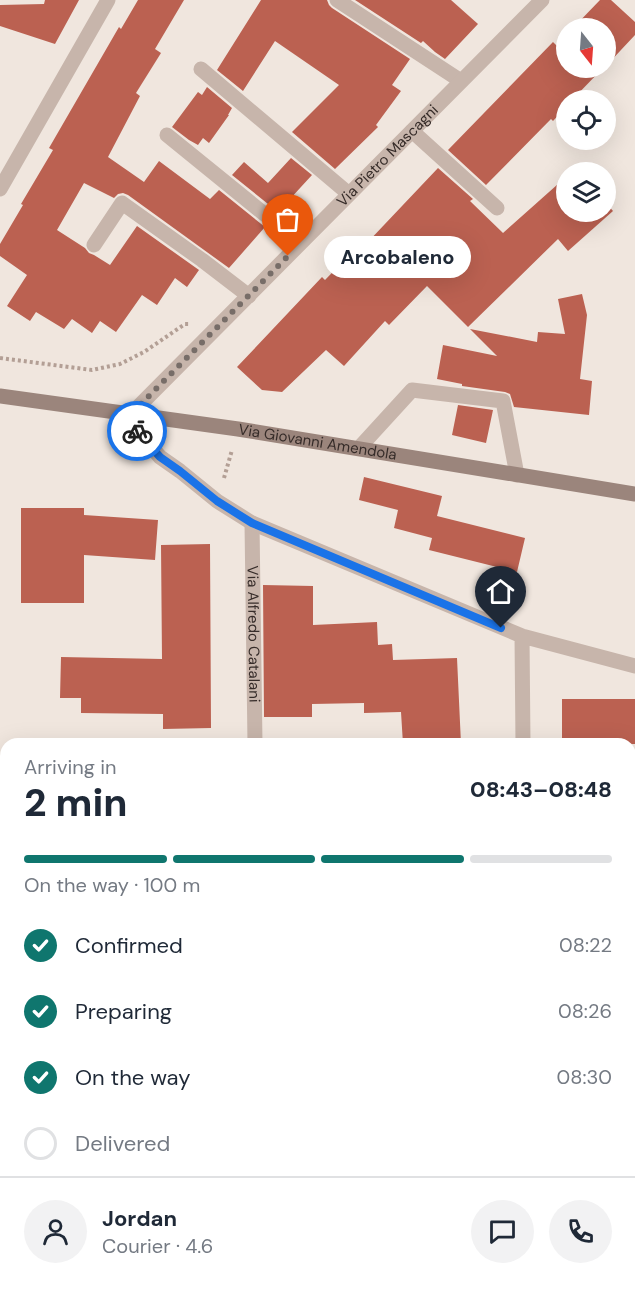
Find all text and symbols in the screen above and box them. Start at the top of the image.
north arrow [556,18,616,78]
map controls [556,18,616,222]
button: locate [556,90,616,150]
street label: Via Pietro Mascagni [332,100,443,211]
button: layers [556,162,616,222]
pin [262,194,313,256]
icon: bag [271,203,304,236]
callout: Arcobaleno [324,235,471,277]
text: Arcobaleno [341,244,454,270]
courier [107,401,167,461]
icon: bike [121,415,154,448]
street label: Via Giovanni Amendola [237,419,398,465]
street label: Via Alfredo Catalani [243,565,264,703]
pin [475,566,526,628]
icon: home [484,575,517,608]
text: Arriving in [24,754,116,780]
text: 08:43–08:48 [470,775,612,804]
text: 2 min [24,777,128,828]
text: On the way · 100 m [24,872,200,898]
icon: check [24,929,57,962]
text: Confirmed [75,931,183,960]
text: 08:22 [559,932,612,958]
icon: check [24,995,57,1028]
text: Preparing [75,997,172,1026]
text: 08:26 [558,998,612,1024]
icon: check [24,1061,57,1094]
text: On the way [75,1063,190,1092]
text: 08:30 [557,1064,612,1090]
text: Delivered [75,1129,170,1158]
button: person [24,1200,87,1263]
button: chat [471,1200,534,1263]
button: phone [549,1200,612,1263]
text: Jordan [102,1204,177,1233]
text: Courier · 4.6 [102,1233,213,1259]

